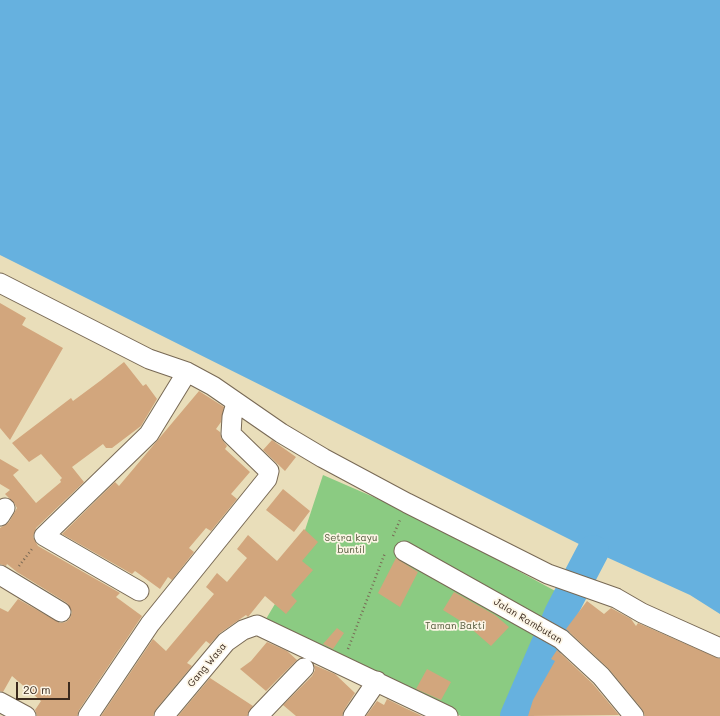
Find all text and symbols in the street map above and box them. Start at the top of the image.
park label: Setra kayu buntil [325,532,377,556]
street label: Jalan Rambutan [492,596,564,646]
park label: Taman Bakti [425,620,485,632]
street label: Gang Wasa [185,640,229,690]
scale bar [18,674,72,700]
text: 20 m [23,681,51,697]

